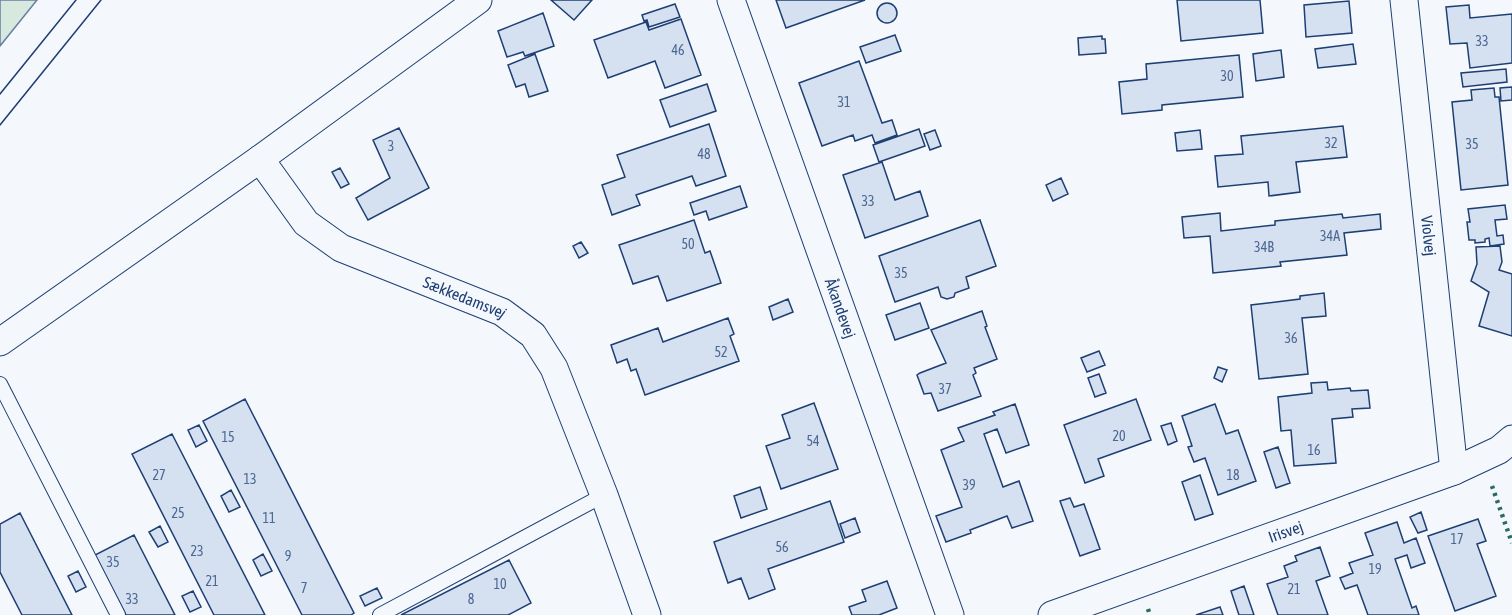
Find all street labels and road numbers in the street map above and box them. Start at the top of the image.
street label: Violvej [1418,215,1440,257]
street label: Sækkedamsvej [421,273,510,322]
street label: Åkandevej [822,275,860,341]
street label: Irisvej [1266,517,1306,546]

